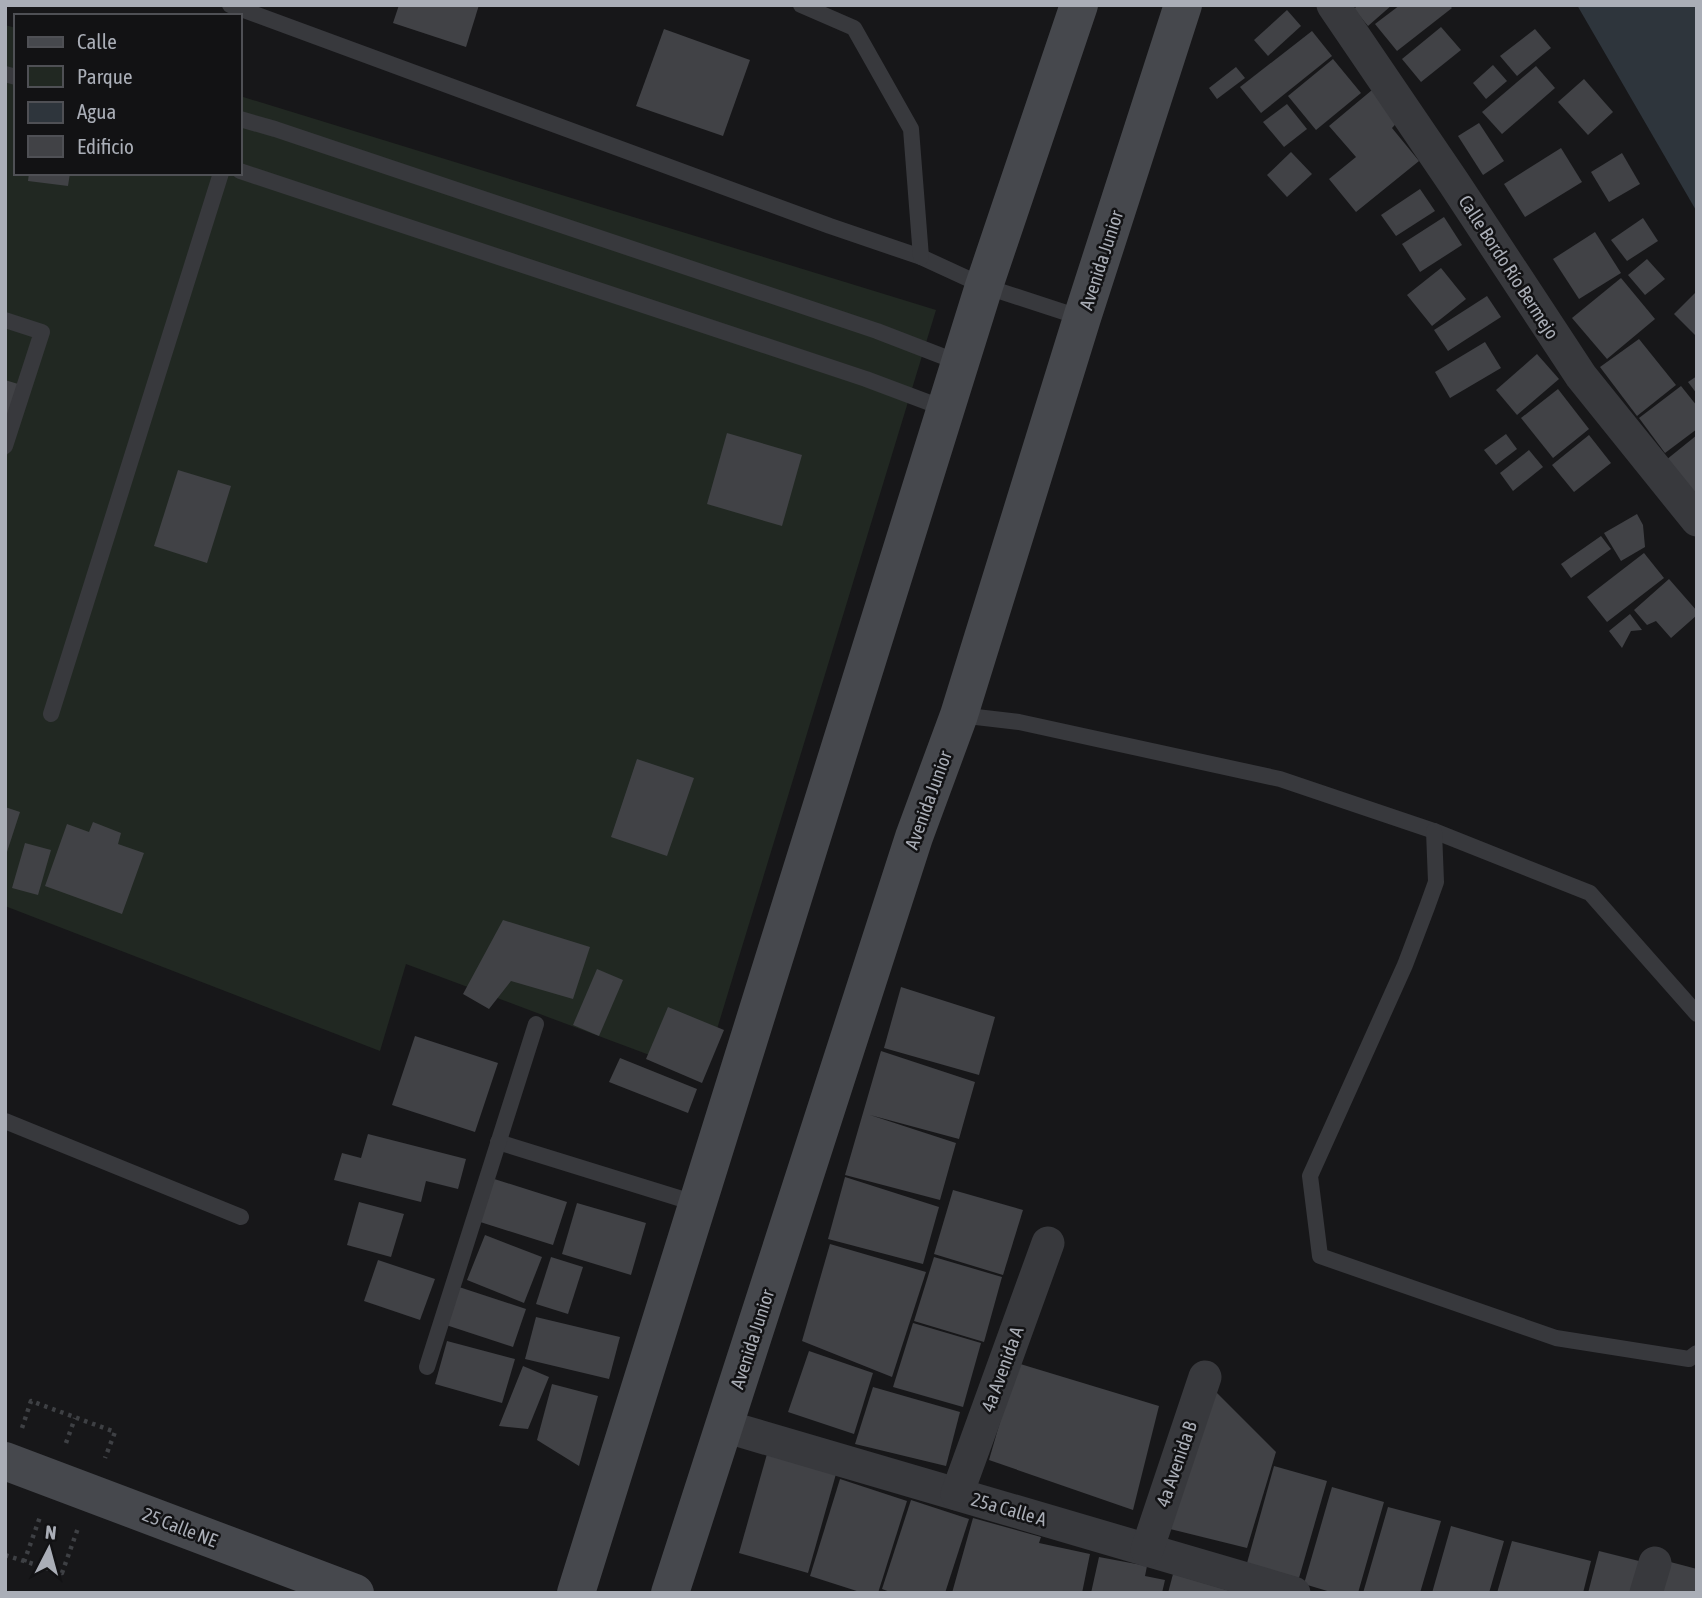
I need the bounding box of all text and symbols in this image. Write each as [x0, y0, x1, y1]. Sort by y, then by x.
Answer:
legend [14, 14, 242, 175]
text: Calle [77, 29, 117, 53]
text: Parque [77, 64, 132, 88]
text: Agua [77, 99, 116, 123]
text: Edificio [77, 134, 134, 158]
street label: Calle Bordo Río Bermejo [1454, 191, 1564, 343]
street label: Avenida Junior [1075, 207, 1127, 312]
street label: Avenida Junior [900, 747, 956, 852]
street label: Avenida Junior [726, 1286, 778, 1391]
street label: 4a Avenida A [976, 1323, 1028, 1415]
street label: 4a Avenida B [1151, 1418, 1201, 1510]
street label: 25a Calle A [969, 1488, 1050, 1530]
street label: 25 Calle NE [140, 1503, 220, 1551]
north arrow [14, 1514, 84, 1584]
text: N [44, 1521, 58, 1544]

